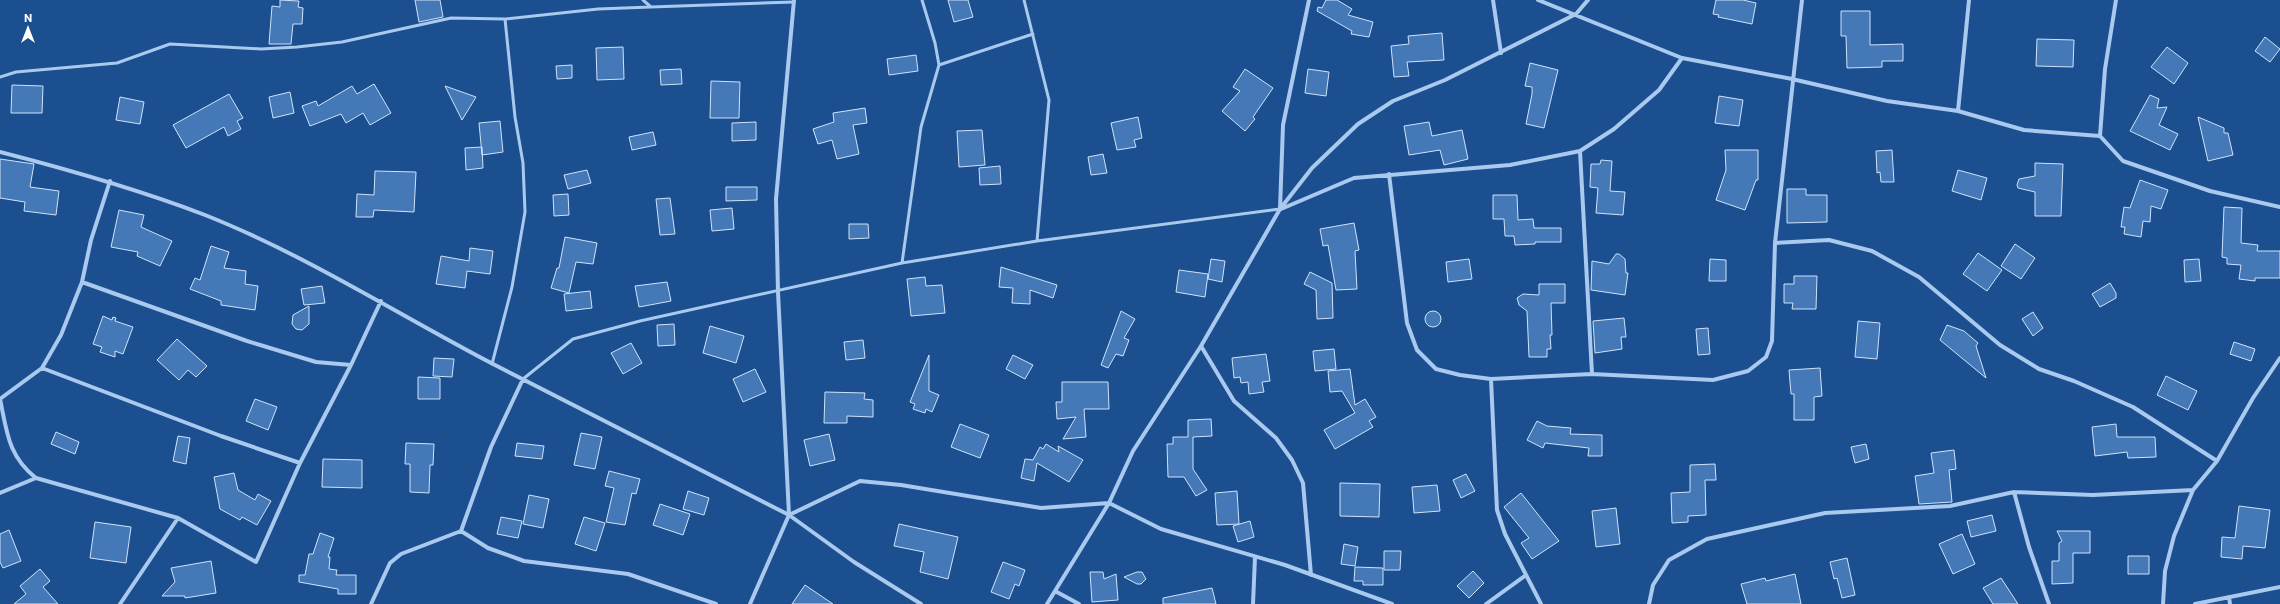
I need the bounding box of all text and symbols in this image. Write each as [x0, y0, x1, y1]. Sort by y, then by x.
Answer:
north arrow [8, 8, 48, 48]
text: N [24, 11, 32, 24]

